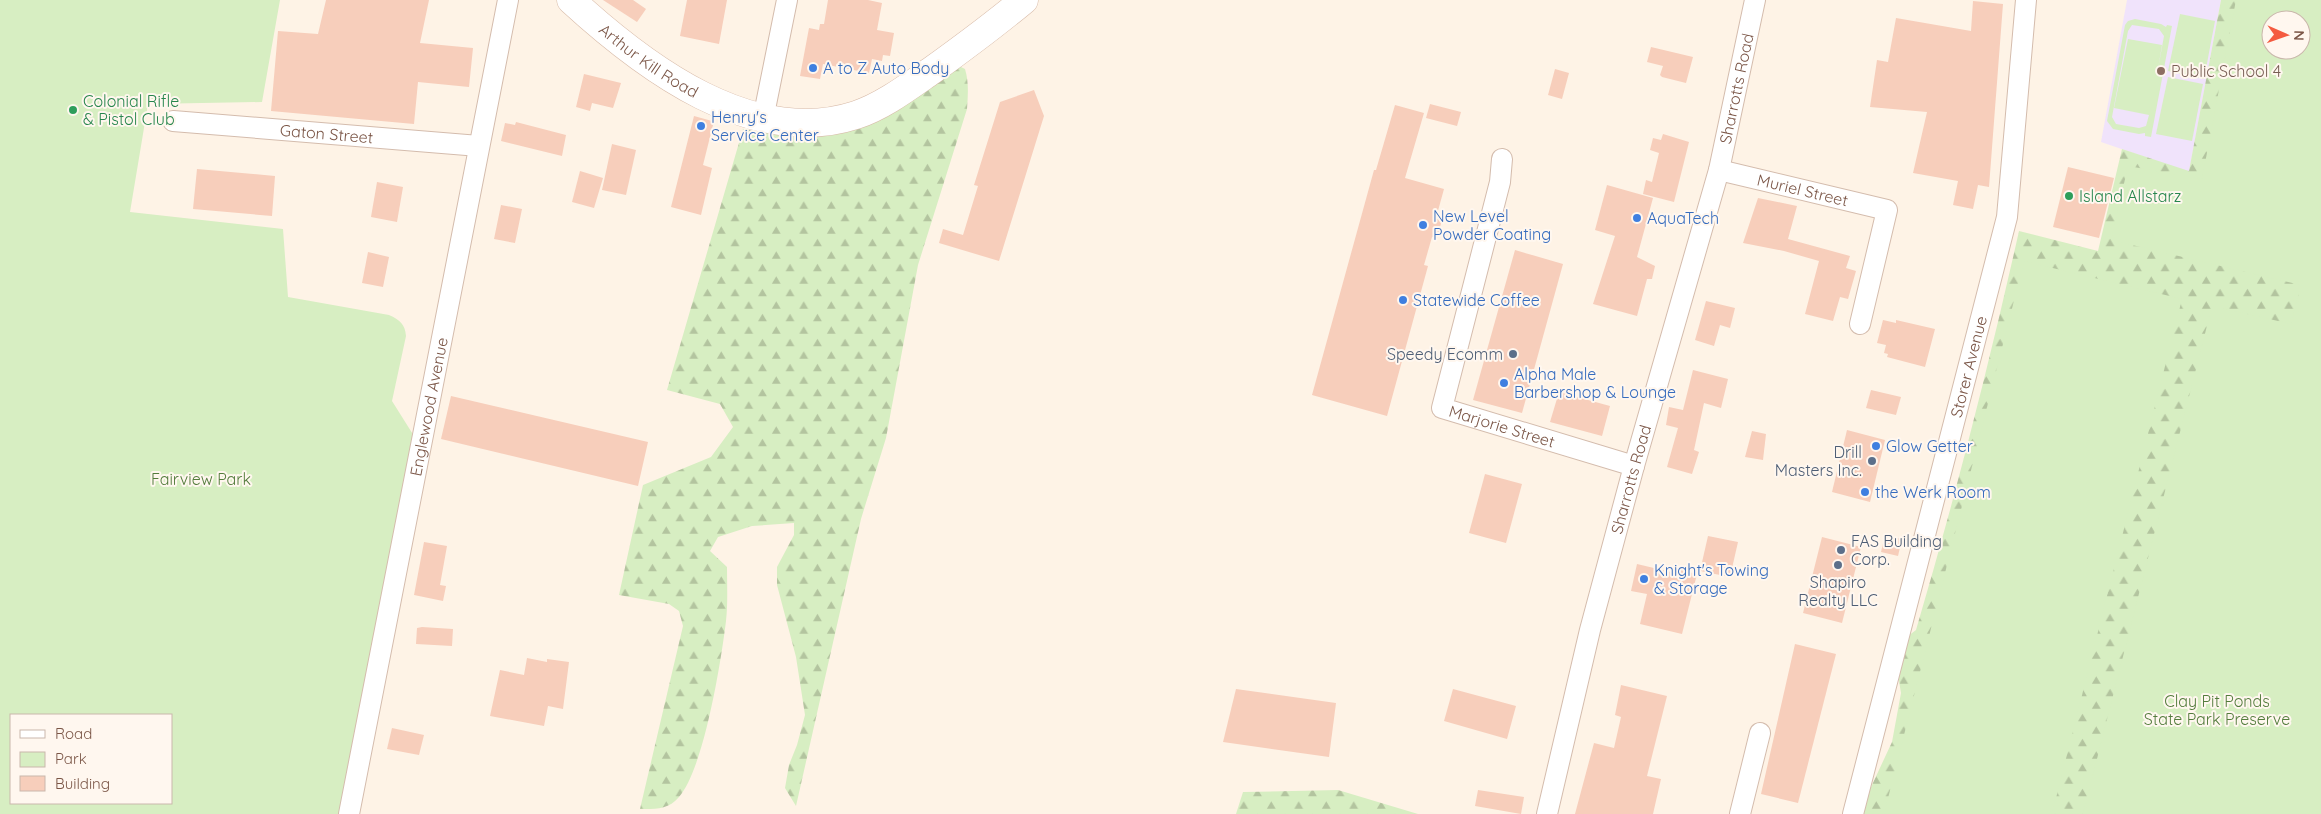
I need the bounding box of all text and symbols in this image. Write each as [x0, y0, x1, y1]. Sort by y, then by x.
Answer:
north arrow [2261, 10, 2311, 60]
street label: Arthur Kill Road [595, 19, 702, 102]
text: N [2290, 30, 2308, 41]
street label: Sharrotts Road [1715, 32, 1758, 146]
place label: A to Z Auto Body [823, 58, 949, 78]
place label: Public School 4 [2171, 61, 2281, 81]
marker: A to Z Auto Body [807, 62, 819, 74]
marker: Public School 4 [2155, 65, 2167, 77]
place label: Colonial Rifle & Pistol Club [83, 91, 179, 129]
marker: Colonial Rifle & Pistol Club [67, 104, 79, 116]
place label: Henry's Service Center [711, 107, 819, 145]
street label: Gaton Street [279, 120, 374, 147]
marker: Henry's Service Center [695, 120, 707, 132]
street label: Muriel Street [1755, 169, 1850, 210]
place label: Island Allstarz [2079, 186, 2181, 206]
marker: Island Allstarz [2063, 190, 2075, 202]
place label: New Level Powder Coating [1433, 206, 1551, 244]
place label: AquaTech [1647, 208, 1719, 228]
marker: AquaTech [1631, 212, 1643, 224]
marker: New Level Powder Coating [1417, 219, 1429, 231]
place label: Statewide Coffee [1413, 290, 1540, 310]
marker: Statewide Coffee [1397, 294, 1409, 306]
street label: Storer Avenue [1946, 314, 1991, 420]
street label: Englewood Avenue [405, 336, 452, 478]
place label: Speedy Ecomm [1387, 344, 1503, 364]
marker: Speedy Ecomm [1507, 348, 1519, 360]
place label: Alpha Male Barbershop & Lounge [1514, 364, 1676, 402]
marker: Alpha Male Barbershop & Lounge [1498, 377, 1510, 389]
street label: Marjorie Street [1446, 401, 1557, 452]
street label: Sharrotts Road [1606, 423, 1655, 536]
place label: Glow Getter [1886, 436, 1973, 456]
marker: Glow Getter [1870, 440, 1882, 452]
place label: Drill Masters Inc. [1775, 442, 1862, 480]
marker: Drill Masters Inc. [1866, 455, 1878, 467]
park label: Fairview Park [151, 469, 251, 489]
place label: the Werk Room [1875, 482, 1991, 502]
marker: the Werk Room [1859, 486, 1871, 498]
place label: FAS Building Corp. [1851, 531, 1942, 569]
marker: FAS Building Corp. [1835, 544, 1847, 556]
marker: Shapiro Realty LLC [1832, 559, 1844, 571]
place label: Knight's Towing & Storage [1654, 560, 1769, 598]
place label: Shapiro Realty LLC [1798, 572, 1878, 610]
marker: Knight's Towing & Storage [1638, 573, 1650, 585]
park label: Clay Pit Ponds State Park Preserve [2144, 691, 2290, 729]
legend [10, 714, 172, 804]
text: Road [55, 724, 92, 743]
text: Park [55, 749, 87, 768]
text: Building [55, 774, 110, 793]

